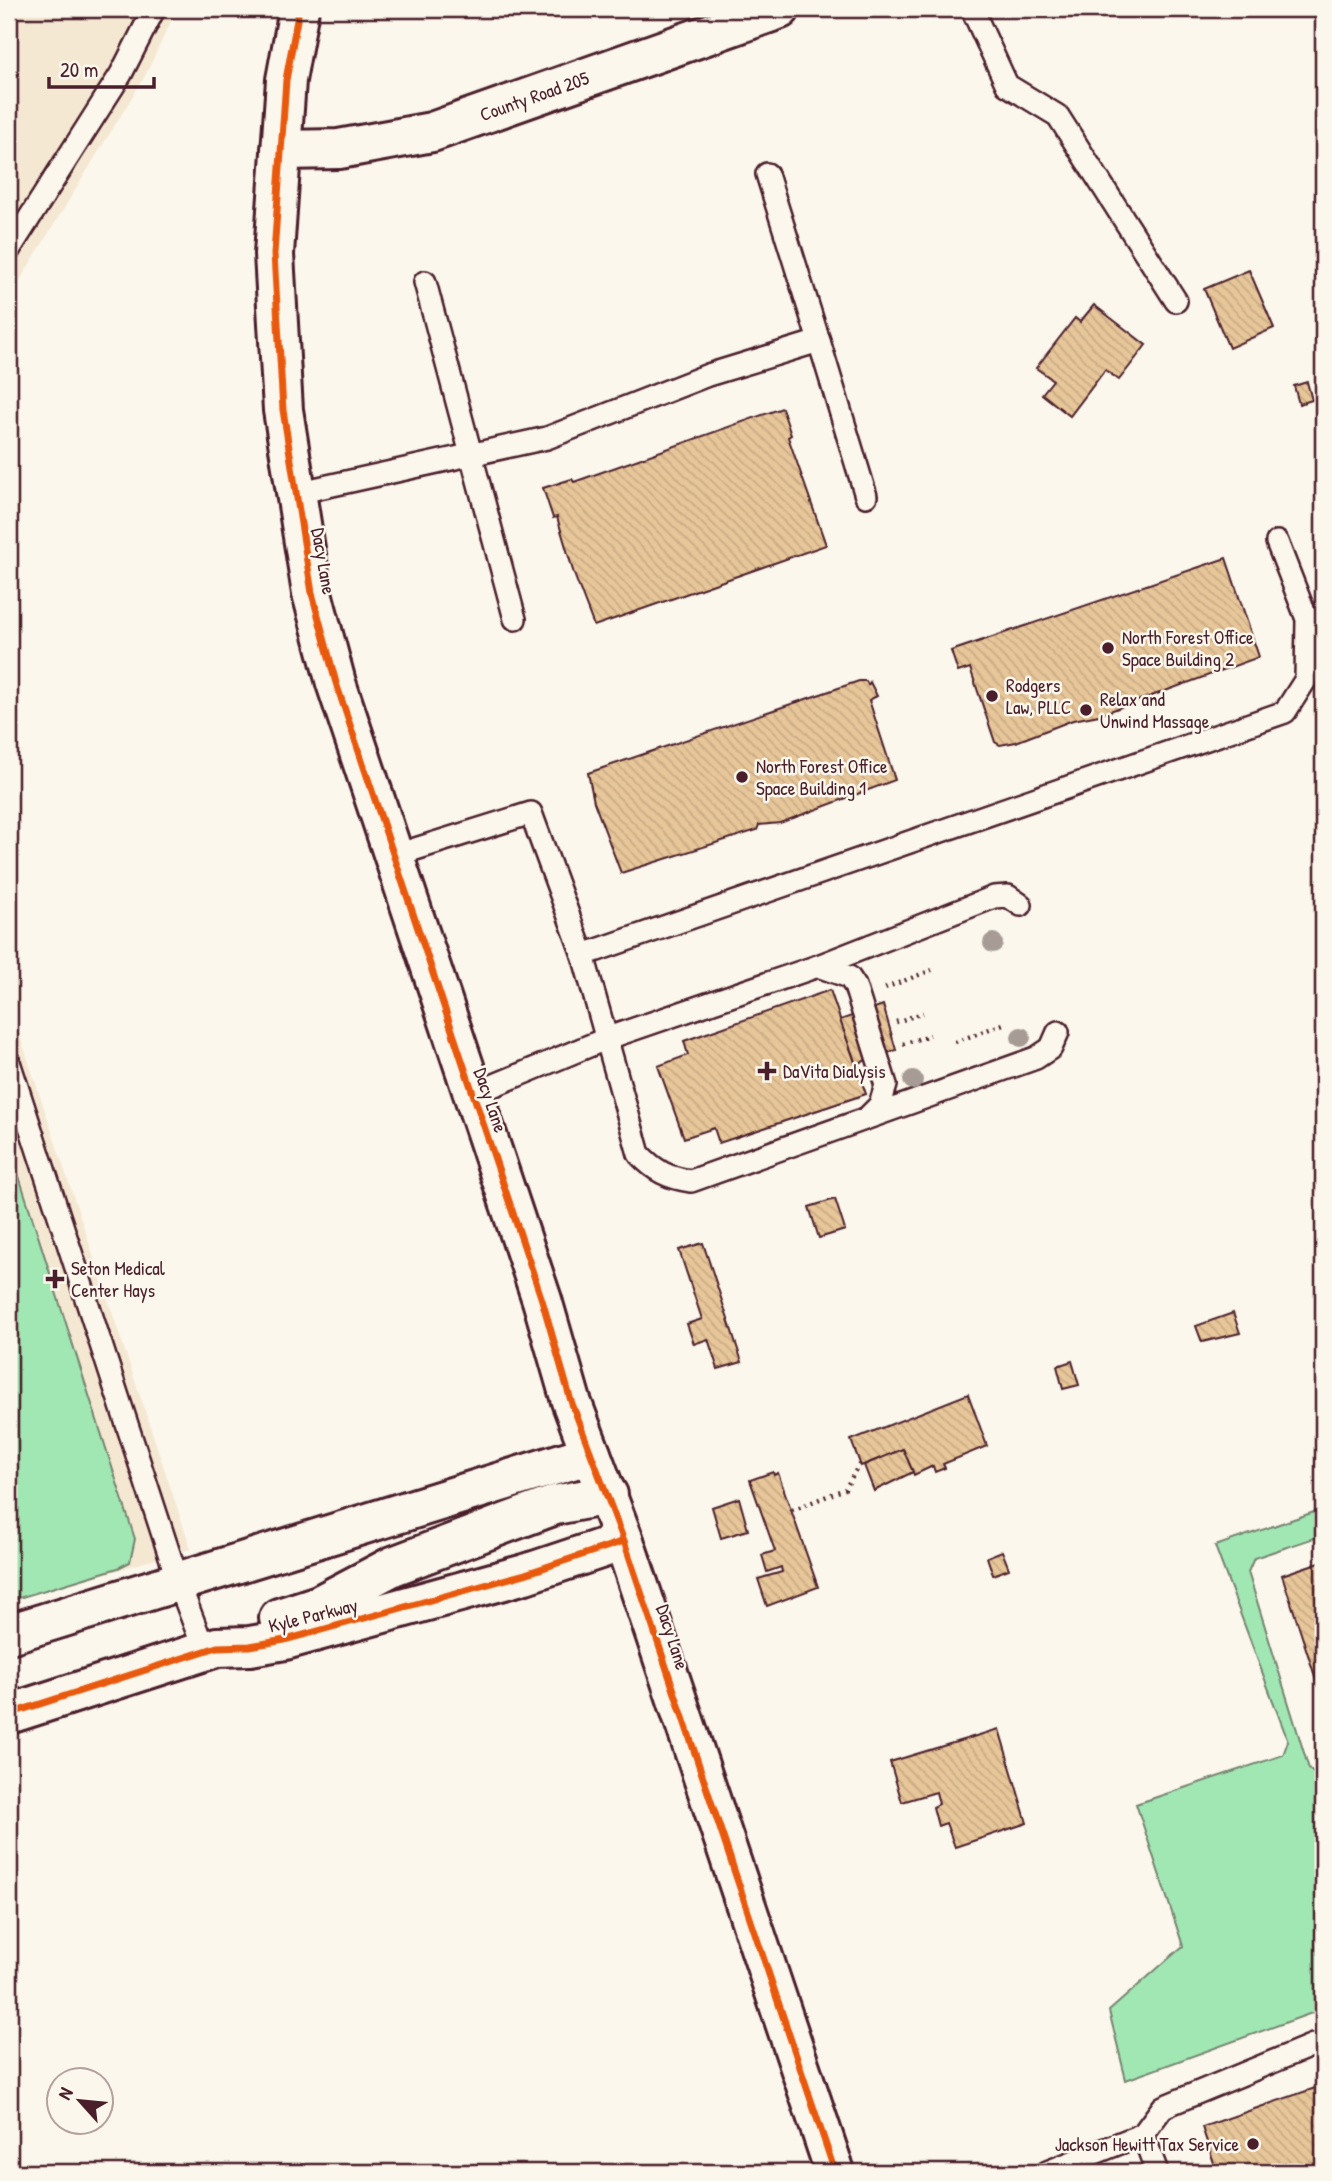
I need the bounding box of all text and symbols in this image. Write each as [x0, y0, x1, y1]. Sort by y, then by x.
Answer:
scale bar [49, 46, 154, 90]
text: 20 m [60, 55, 98, 84]
street label: County Road 205 [476, 65, 592, 127]
street label: Dacy Lane [305, 526, 343, 597]
place label: North Forest Office Space Building 2 [1122, 624, 1254, 672]
marker: North Forest Office Space Building 2 [1100, 640, 1116, 656]
place label: Rodgers Law, PLLC [1006, 672, 1071, 720]
place label: Relax and Unwind Massage [1100, 686, 1210, 734]
marker: Rodgers Law, PLLC [984, 688, 1000, 704]
marker: Relax and Unwind Massage [1078, 702, 1094, 718]
place label: North Forest Office Space Building 1 [756, 753, 888, 801]
marker: North Forest Office Space Building 1 [734, 769, 750, 785]
place label: DaVita Dialysis [783, 1058, 885, 1084]
marker: DaVita Dialysis [757, 1061, 777, 1081]
street label: Dacy Lane [468, 1064, 514, 1136]
place label: Seton Medical Center Hays [71, 1255, 166, 1303]
marker: Seton Medical Center Hays [45, 1269, 65, 1289]
street label: Kyle Parkway [266, 1591, 360, 1639]
street label: Dacy Lane [650, 1601, 696, 1673]
north arrow [46, 2066, 116, 2136]
text: N [51, 2083, 79, 2104]
place label: Jackson Hewitt Tax Service [1055, 2131, 1239, 2157]
marker: Jackson Hewitt Tax Service [1245, 2136, 1261, 2152]

